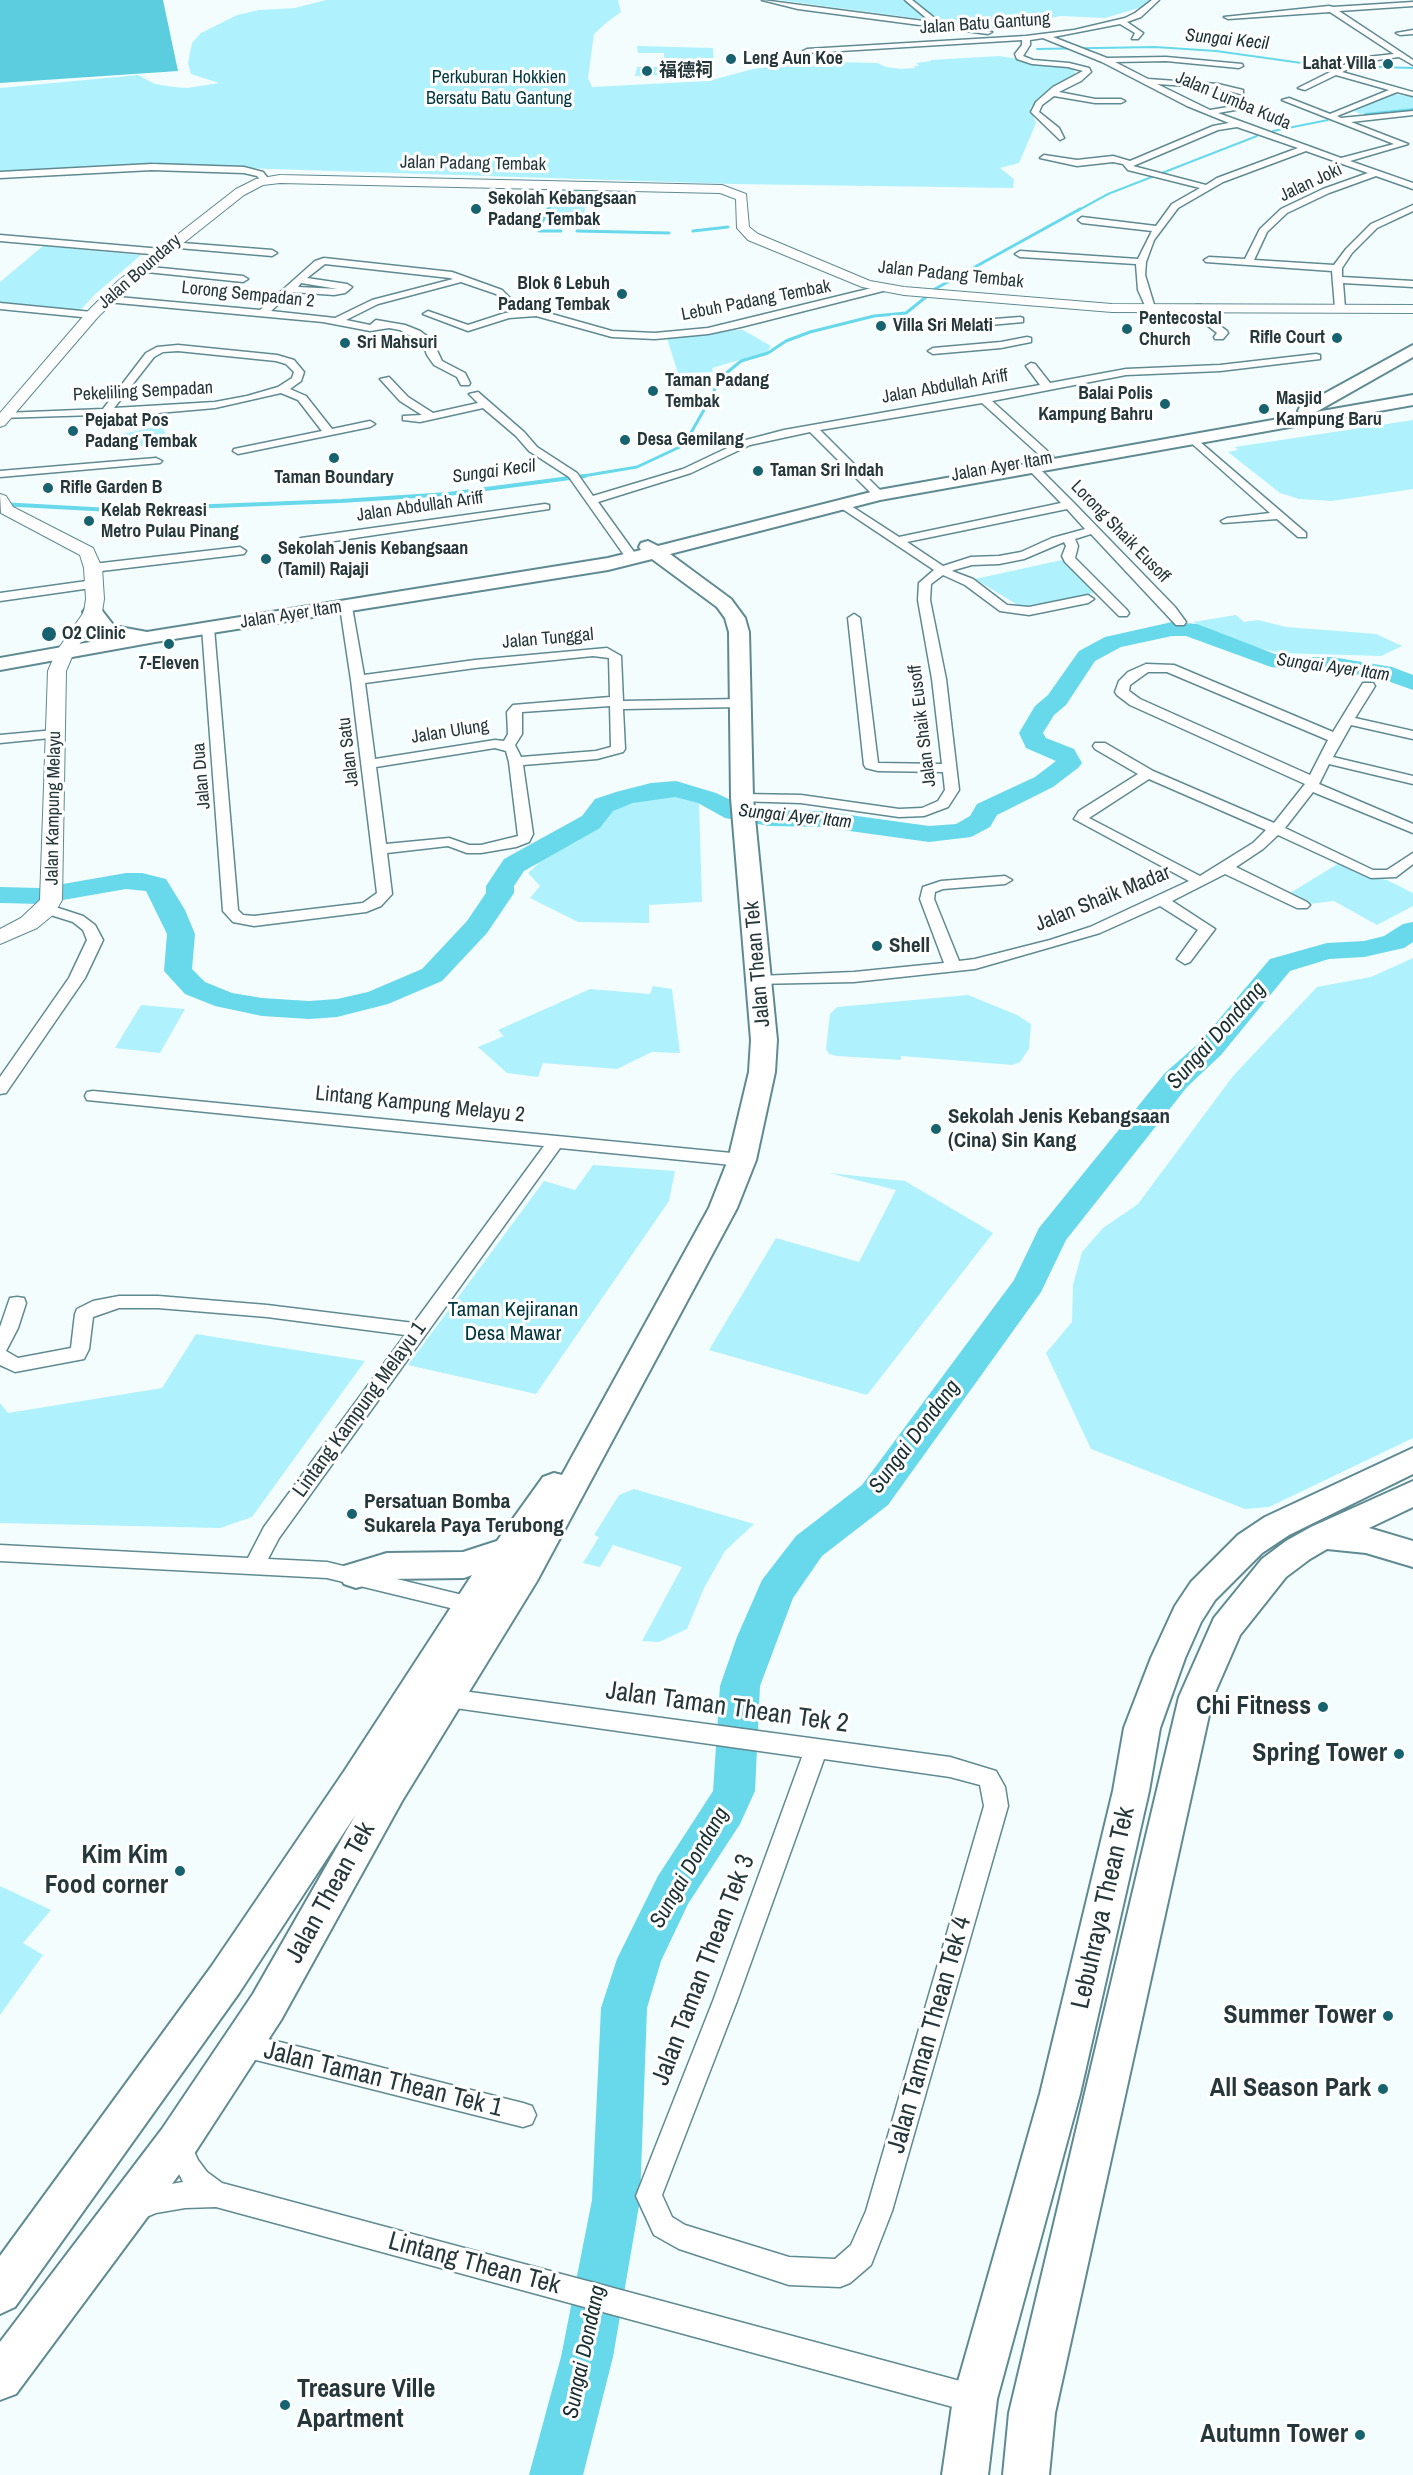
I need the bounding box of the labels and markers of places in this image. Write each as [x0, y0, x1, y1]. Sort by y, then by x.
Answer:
place label: Leng Aun Koe [743, 48, 843, 70]
marker: Leng Aun Koe [724, 52, 738, 66]
place label: Lahat Villa [1302, 53, 1376, 75]
marker: Lahat Villa [1381, 57, 1395, 71]
place label: 福德祠 [659, 60, 713, 82]
marker: 福德祠 [640, 64, 654, 78]
place label: Sekolah Kebangsaan Padang Tembak [488, 188, 636, 230]
marker: Sekolah Kebangsaan Padang Tembak [469, 202, 483, 216]
place label: Blok 6 Lebuh Padang Tembak [498, 273, 610, 316]
marker: Blok 6 Lebuh Padang Tembak [615, 287, 629, 301]
place label: Pentecostal Church [1139, 308, 1222, 350]
place label: Villa Sri Melati [893, 315, 993, 337]
marker: Villa Sri Melati [874, 319, 888, 333]
marker: Pentecostal Church [1120, 322, 1134, 336]
place label: Rifle Court [1250, 327, 1325, 349]
marker: Rifle Court [1330, 331, 1344, 345]
place label: Sri Mahsuri [357, 332, 437, 354]
marker: Sri Mahsuri [338, 336, 352, 350]
place label: Taman Padang Tembak [665, 370, 769, 412]
place label: Balai Polis Kampung Bahru [1038, 383, 1153, 426]
marker: Taman Padang Tembak [646, 384, 660, 398]
place label: Masjid Kampung Baru [1276, 388, 1382, 430]
marker: Balai Polis Kampung Bahru [1158, 397, 1172, 411]
marker: Masjid Kampung Baru [1257, 402, 1271, 416]
place label: Pejabat Pos Padang Tembak [85, 410, 197, 452]
marker: Pejabat Pos Padang Tembak [66, 424, 80, 438]
place label: Desa Gemilang [637, 429, 744, 451]
marker: Desa Gemilang [618, 433, 632, 447]
marker: Taman Boundary [327, 451, 341, 465]
place label: Taman Sri Indah [770, 460, 884, 482]
marker: Taman Sri Indah [751, 464, 765, 478]
place label: Taman Boundary [274, 467, 394, 489]
place label: Rifle Garden B [60, 477, 163, 499]
marker: Rifle Garden B [41, 481, 55, 495]
place label: Kelab Rekreasi Metro Pulau Pinang [101, 500, 239, 542]
marker: Kelab Rekreasi Metro Pulau Pinang [82, 514, 96, 528]
place label: Sekolah Jenis Kebangsaan (Tamil) Rajaji [278, 538, 468, 580]
marker: Sekolah Jenis Kebangsaan (Tamil) Rajaji [259, 552, 273, 566]
place label: O2 Clinic [62, 623, 126, 645]
marker: O2 Clinic [40, 625, 58, 643]
marker: 7-Eleven [162, 637, 176, 651]
place label: 7-Eleven [139, 653, 199, 675]
place label: Shell [889, 933, 930, 959]
marker: Shell [870, 939, 884, 953]
place label: Sekolah Jenis Kebangsaan (Cina) Sin Kang [948, 1104, 1170, 1154]
marker: Sekolah Jenis Kebangsaan (Cina) Sin Kang [929, 1122, 943, 1136]
place label: Persatuan Bomba Sukarela Paya Terubong [364, 1489, 564, 1539]
marker: Persatuan Bomba Sukarela Paya Terubong [345, 1507, 359, 1521]
place label: Chi Fitness [1196, 1691, 1311, 1723]
marker: Chi Fitness [1316, 1700, 1330, 1714]
place label: Spring Tower [1252, 1738, 1387, 1770]
marker: Spring Tower [1392, 1747, 1406, 1761]
place label: Kim Kim Food corner [45, 1840, 168, 1901]
marker: Kim Kim Food corner [173, 1864, 187, 1878]
place label: Summer Tower [1224, 2000, 1376, 2032]
marker: Summer Tower [1381, 2009, 1395, 2023]
place label: All Season Park [1210, 2073, 1371, 2105]
marker: All Season Park [1376, 2082, 1390, 2096]
place label: Treasure Ville Apartment [297, 2374, 435, 2436]
marker: Treasure Ville Apartment [278, 2398, 292, 2412]
place label: Autumn Tower [1200, 2419, 1348, 2451]
marker: Autumn Tower [1353, 2428, 1367, 2442]

